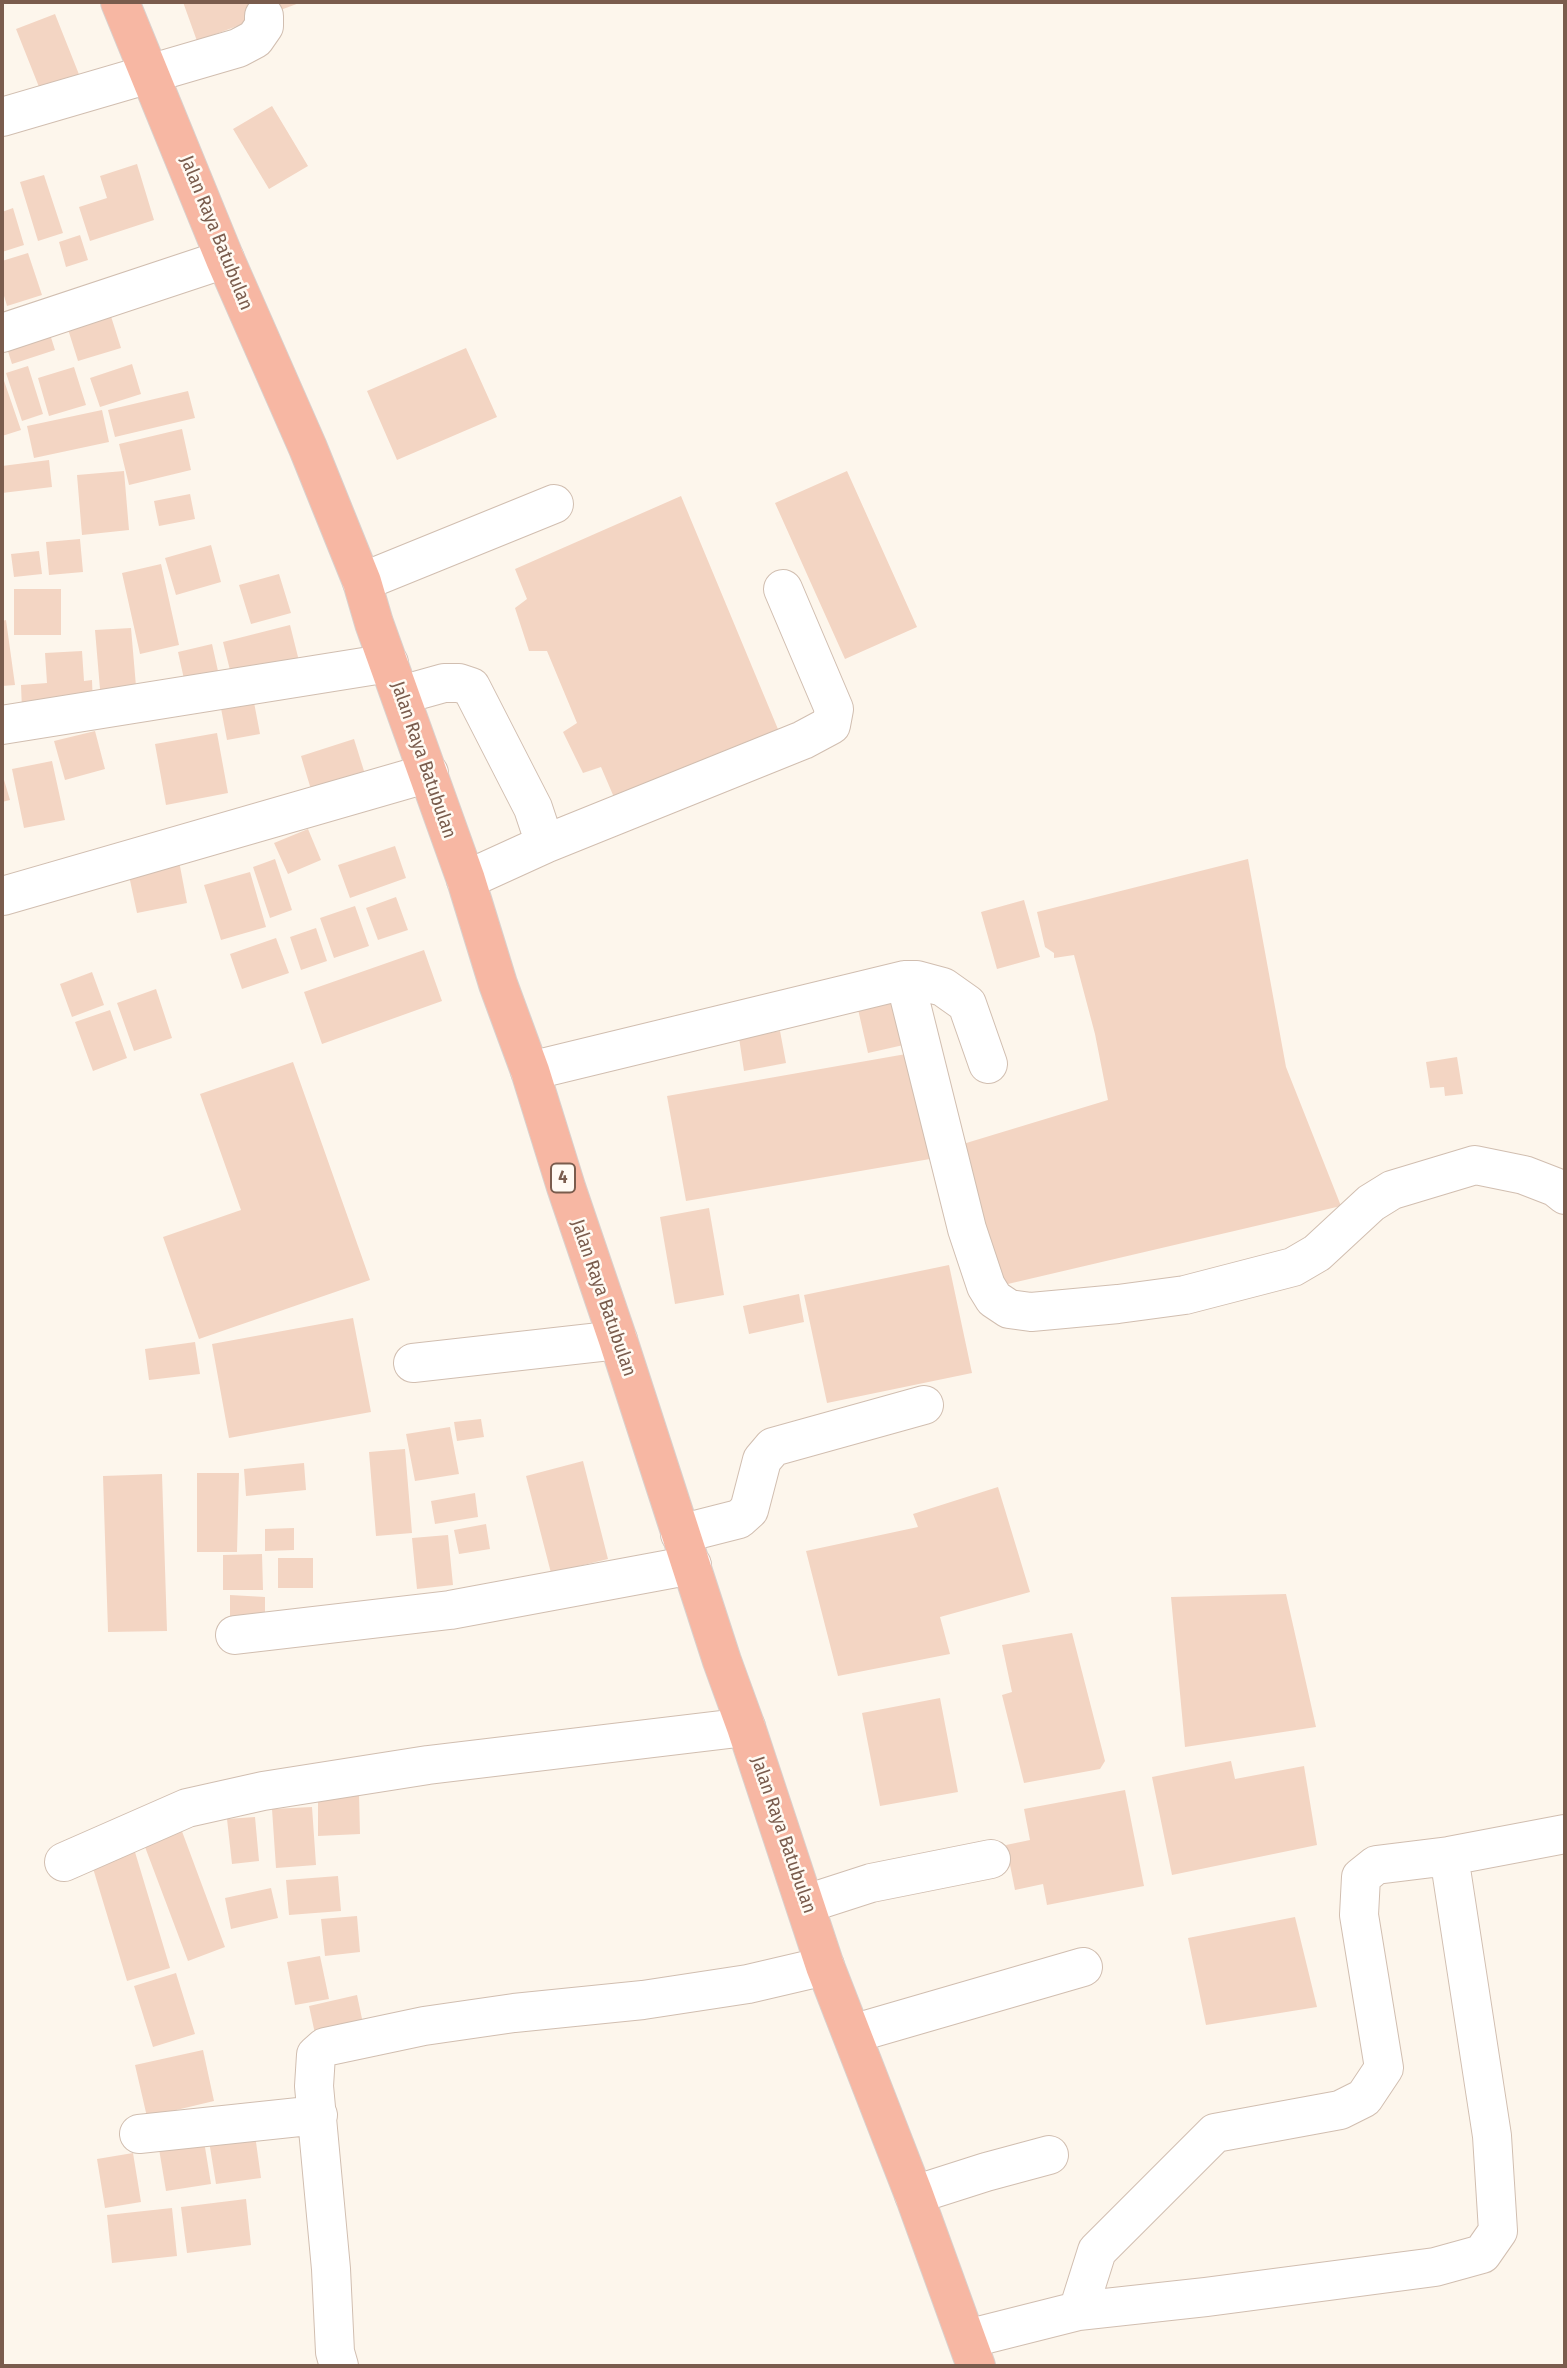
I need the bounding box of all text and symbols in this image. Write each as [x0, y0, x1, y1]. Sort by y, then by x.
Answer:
street label: Jalan Raya Batubulan [175, 153, 257, 313]
street label: Jalan Raya Batubulan [385, 679, 461, 841]
road number: 4 [551, 1163, 575, 1192]
street label: Jalan Raya Batubulan [565, 1217, 641, 1379]
street label: Jalan Raya Batubulan [745, 1754, 821, 1916]

